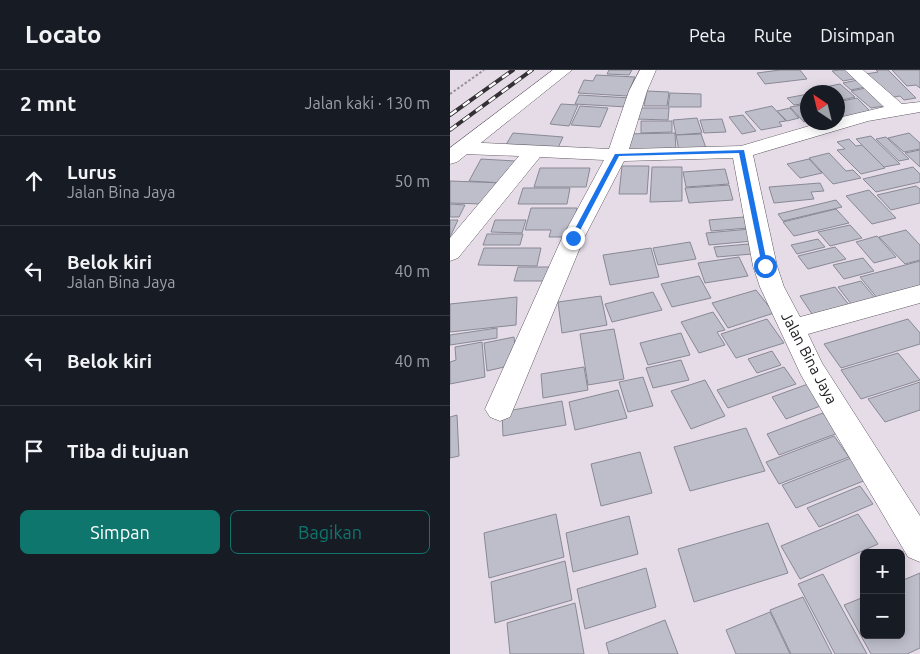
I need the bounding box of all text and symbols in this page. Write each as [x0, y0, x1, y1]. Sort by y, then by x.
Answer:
text: Locato [25, 21, 101, 48]
text: Peta [689, 25, 726, 45]
text: Rute [754, 25, 792, 45]
text: Disimpan [820, 25, 895, 45]
north arrow [800, 85, 845, 130]
text: 2 mnt [20, 91, 76, 115]
text: Jalan kaki · 130 m [305, 94, 430, 112]
text: Lurus [67, 161, 116, 183]
icon: ahead [20, 167, 48, 195]
text: 50 m [394, 172, 430, 190]
text: Jalan Bina Jaya [67, 183, 175, 201]
route end [562, 227, 585, 250]
text: Belok kiri [67, 251, 152, 273]
route start [754, 255, 777, 278]
icon: left [20, 257, 48, 285]
text: 40 m [394, 262, 430, 280]
text: Jalan Bina Jaya [67, 273, 175, 291]
street label: Jalan Bina Jaya [778, 309, 841, 407]
icon: left [20, 347, 48, 375]
text: Belok kiri [67, 350, 152, 372]
text: 40 m [394, 352, 430, 370]
icon: arrive [20, 437, 48, 465]
text: Tiba di tujuan [67, 440, 189, 462]
button: Simpan [20, 510, 220, 554]
button: Bagikan [230, 510, 430, 554]
map controls [860, 549, 905, 639]
button: + [860, 549, 905, 594]
button: − [860, 594, 905, 639]

